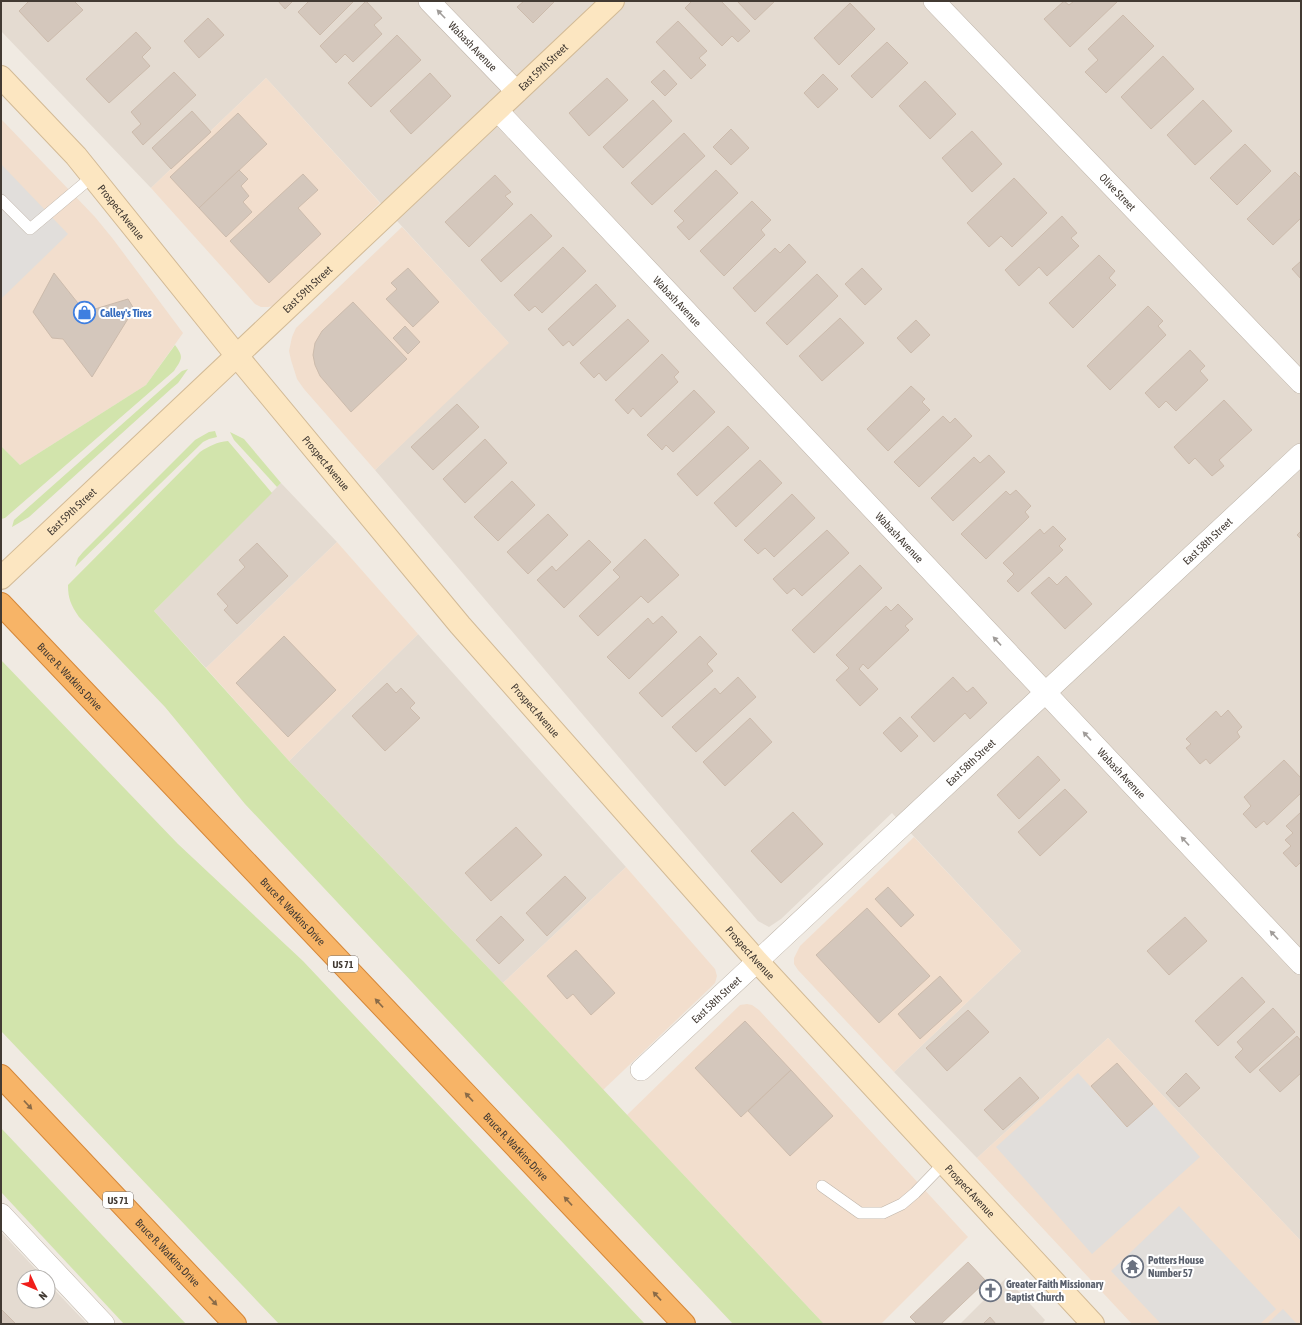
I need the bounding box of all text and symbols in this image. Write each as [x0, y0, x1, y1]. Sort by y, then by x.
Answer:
one-way arrow [436, 9, 446, 19]
street label: Wabash Avenue [446, 19, 499, 74]
street label: East 59th Street [516, 41, 570, 93]
street label: Olive Street [1097, 171, 1138, 213]
street label: Prospect Avenue [95, 182, 147, 242]
street label: East 59th Street [280, 263, 334, 315]
street label: Wabash Avenue [651, 274, 704, 329]
shop icon: Calley's Tires [71, 300, 97, 326]
place label: Calley's Tires [100, 307, 152, 319]
street label: Prospect Avenue [300, 434, 352, 493]
street label: East 59th Street [45, 486, 99, 537]
street label: Wabash Avenue [873, 510, 926, 565]
street label: East 58th Street [1180, 515, 1235, 567]
one-way arrow [993, 636, 1002, 646]
street label: Bruce R. Watkins Drive [35, 640, 105, 713]
street label: Prospect Avenue [509, 681, 562, 739]
one-way arrow [1082, 730, 1091, 741]
street label: East 58th Street [944, 736, 998, 788]
street label: Wabash Avenue [1095, 746, 1148, 801]
one-way arrow [1181, 836, 1190, 845]
street label: Bruce R. Watkins Drive [258, 875, 328, 948]
street label: Prospect Avenue [723, 924, 777, 982]
one-way arrow [1269, 930, 1279, 940]
road number: US 71 [328, 956, 358, 972]
street label: East 58th Street [689, 974, 743, 1026]
one-way arrow [374, 998, 384, 1008]
one-way arrow [464, 1092, 474, 1102]
one-way arrow [23, 1100, 33, 1110]
street label: Bruce R. Watkins Drive [481, 1110, 551, 1183]
street label: Prospect Avenue [943, 1162, 997, 1220]
road number: US 71 [103, 1192, 133, 1208]
one-way arrow [563, 1196, 573, 1206]
street label: Bruce R. Watkins Drive [133, 1216, 203, 1289]
temple icon: Potters House Number 57 [1119, 1253, 1145, 1279]
place label: Potters House Number 57 [1148, 1254, 1204, 1279]
north arrow [16, 1269, 56, 1309]
church icon: Greater Faith Missionary Baptist Church [978, 1277, 1004, 1303]
place label: Greater Faith Missionary Baptist Church [1006, 1278, 1104, 1303]
text: N [37, 1289, 50, 1302]
one-way arrow [653, 1291, 662, 1301]
one-way arrow [208, 1296, 218, 1306]

